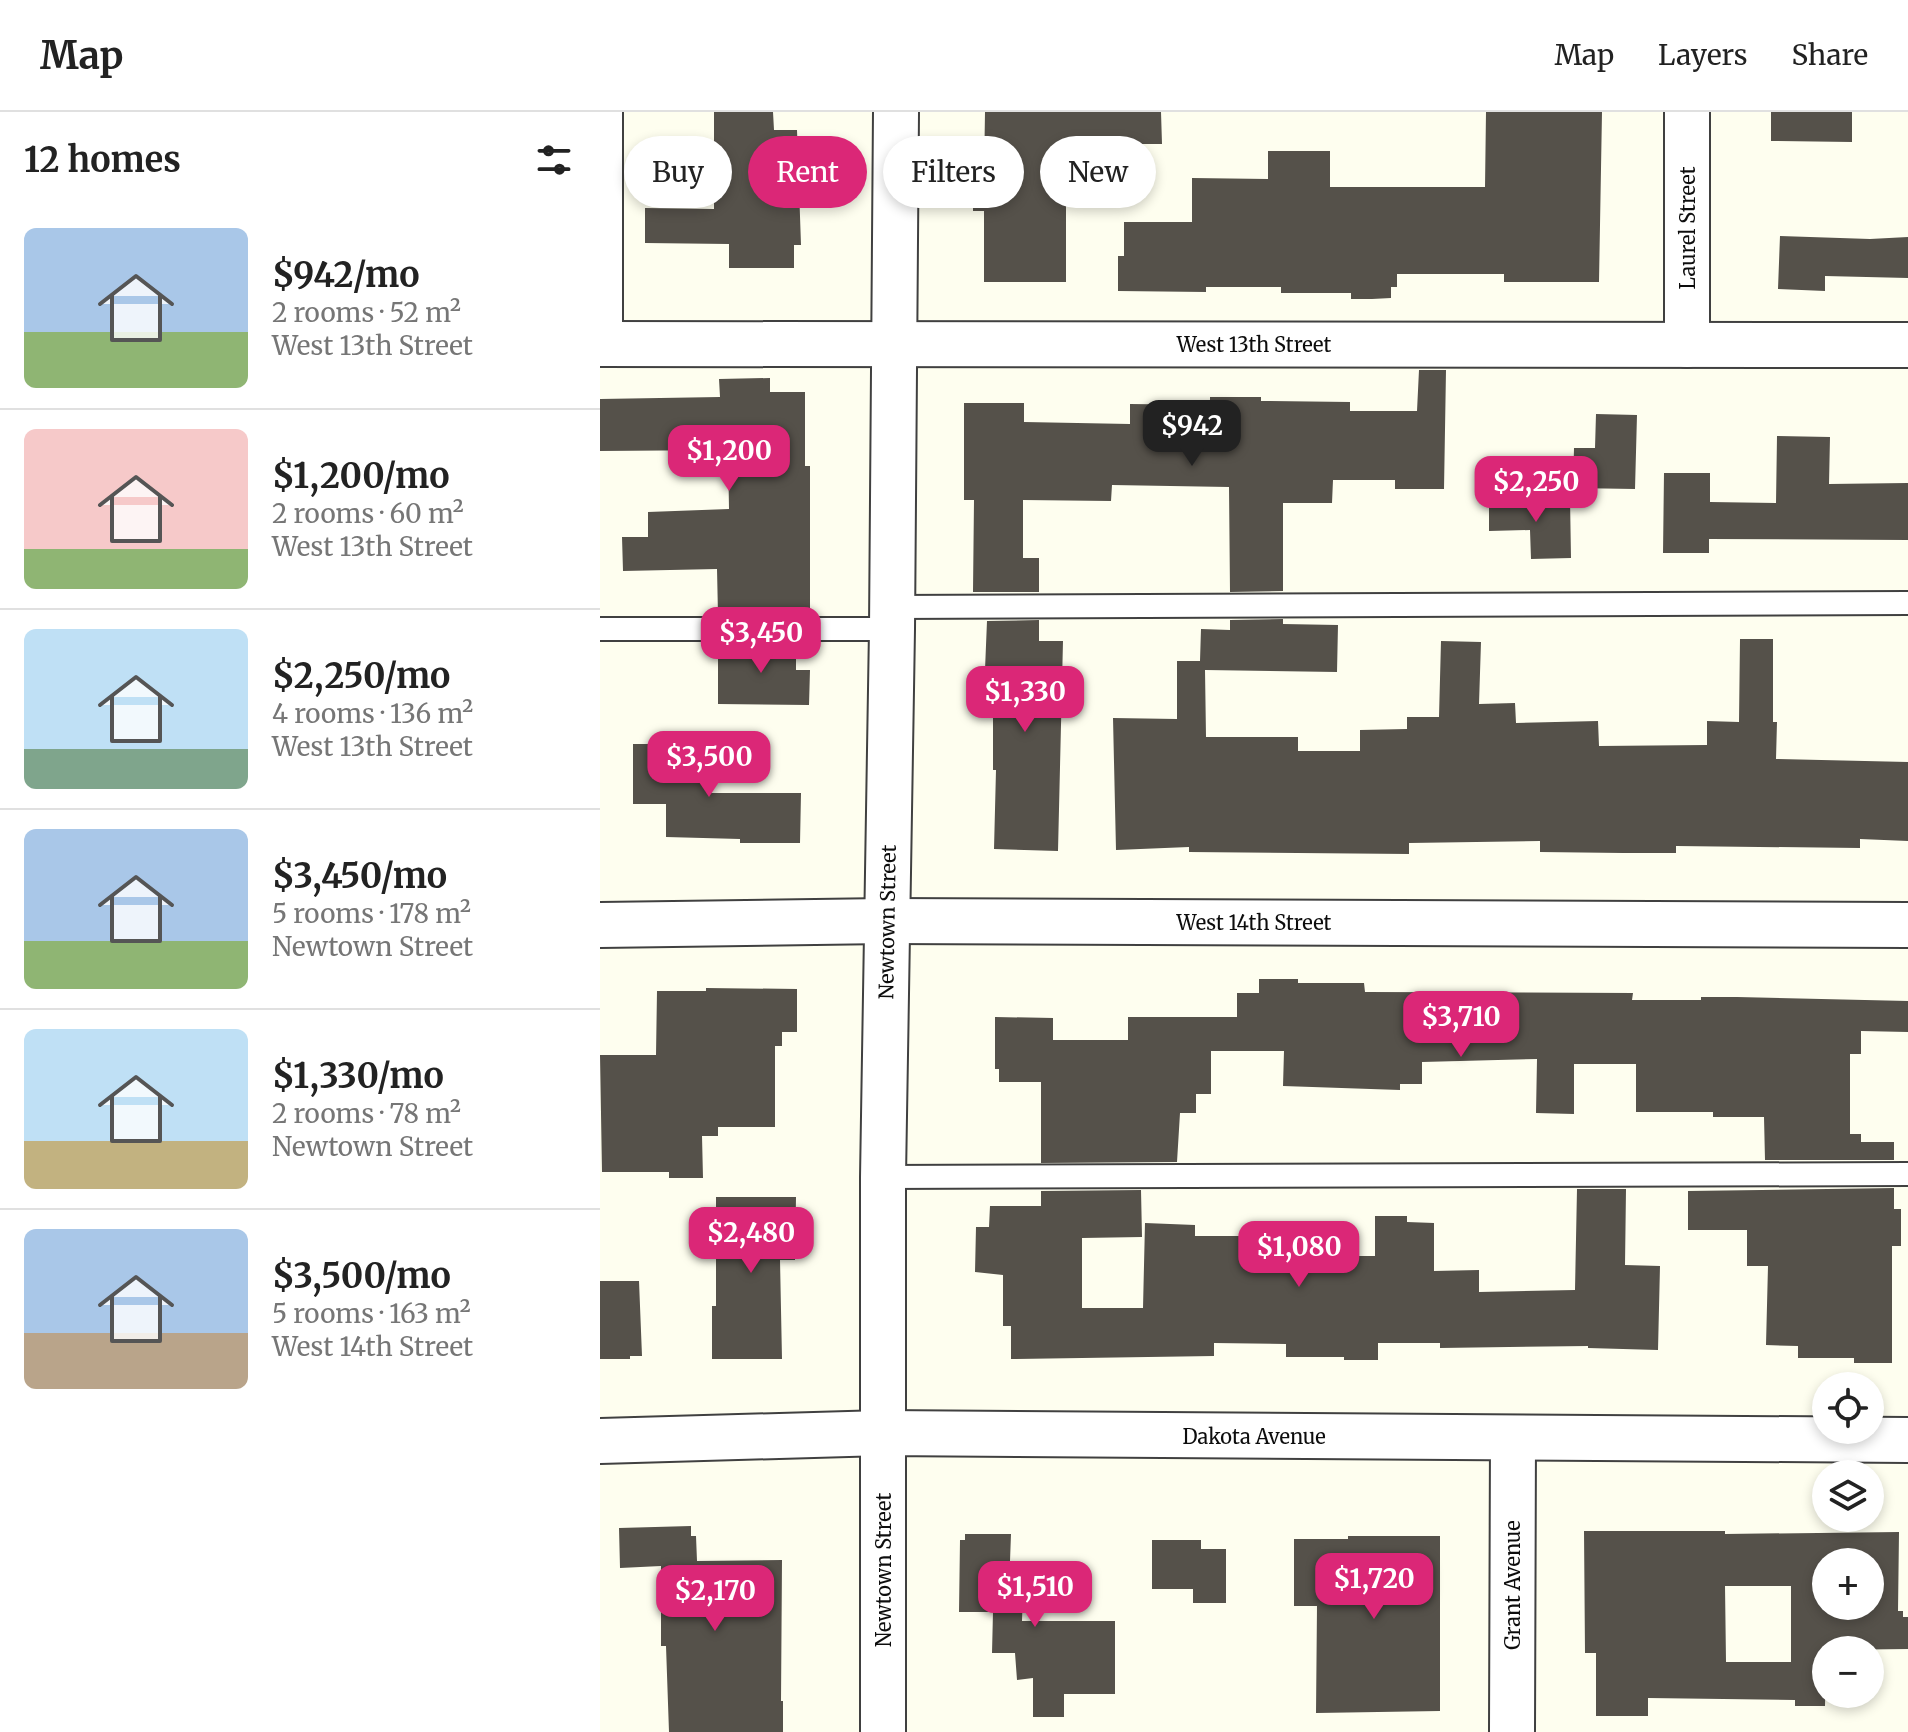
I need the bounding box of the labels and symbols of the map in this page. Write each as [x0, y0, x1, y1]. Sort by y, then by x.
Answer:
street label: Laurel Street [1675, 166, 1700, 289]
street label: West 13th Street [1176, 332, 1331, 357]
pin: $942 [1145, 400, 1239, 468]
pin: $1,200 [664, 425, 794, 493]
pin: $2,250 [1471, 456, 1601, 524]
pin: $3,450 [696, 607, 826, 675]
pin: $1,330 [960, 666, 1090, 734]
pin: $3,500 [644, 731, 774, 799]
street label: Newtown Street [873, 844, 901, 1000]
street label: West 14th Street [1176, 910, 1332, 935]
pin: $3,710 [1396, 991, 1526, 1059]
pin: $2,480 [686, 1207, 816, 1275]
pin: $1,080 [1234, 1221, 1364, 1289]
street label: Dakota Avenue [1182, 1424, 1326, 1449]
street label: Newtown Street [871, 1492, 896, 1647]
street label: Grant Avenue [1500, 1520, 1525, 1650]
pin: $1,720 [1309, 1553, 1439, 1621]
pin: $1,510 [970, 1561, 1100, 1629]
pin: $2,170 [650, 1565, 780, 1633]

